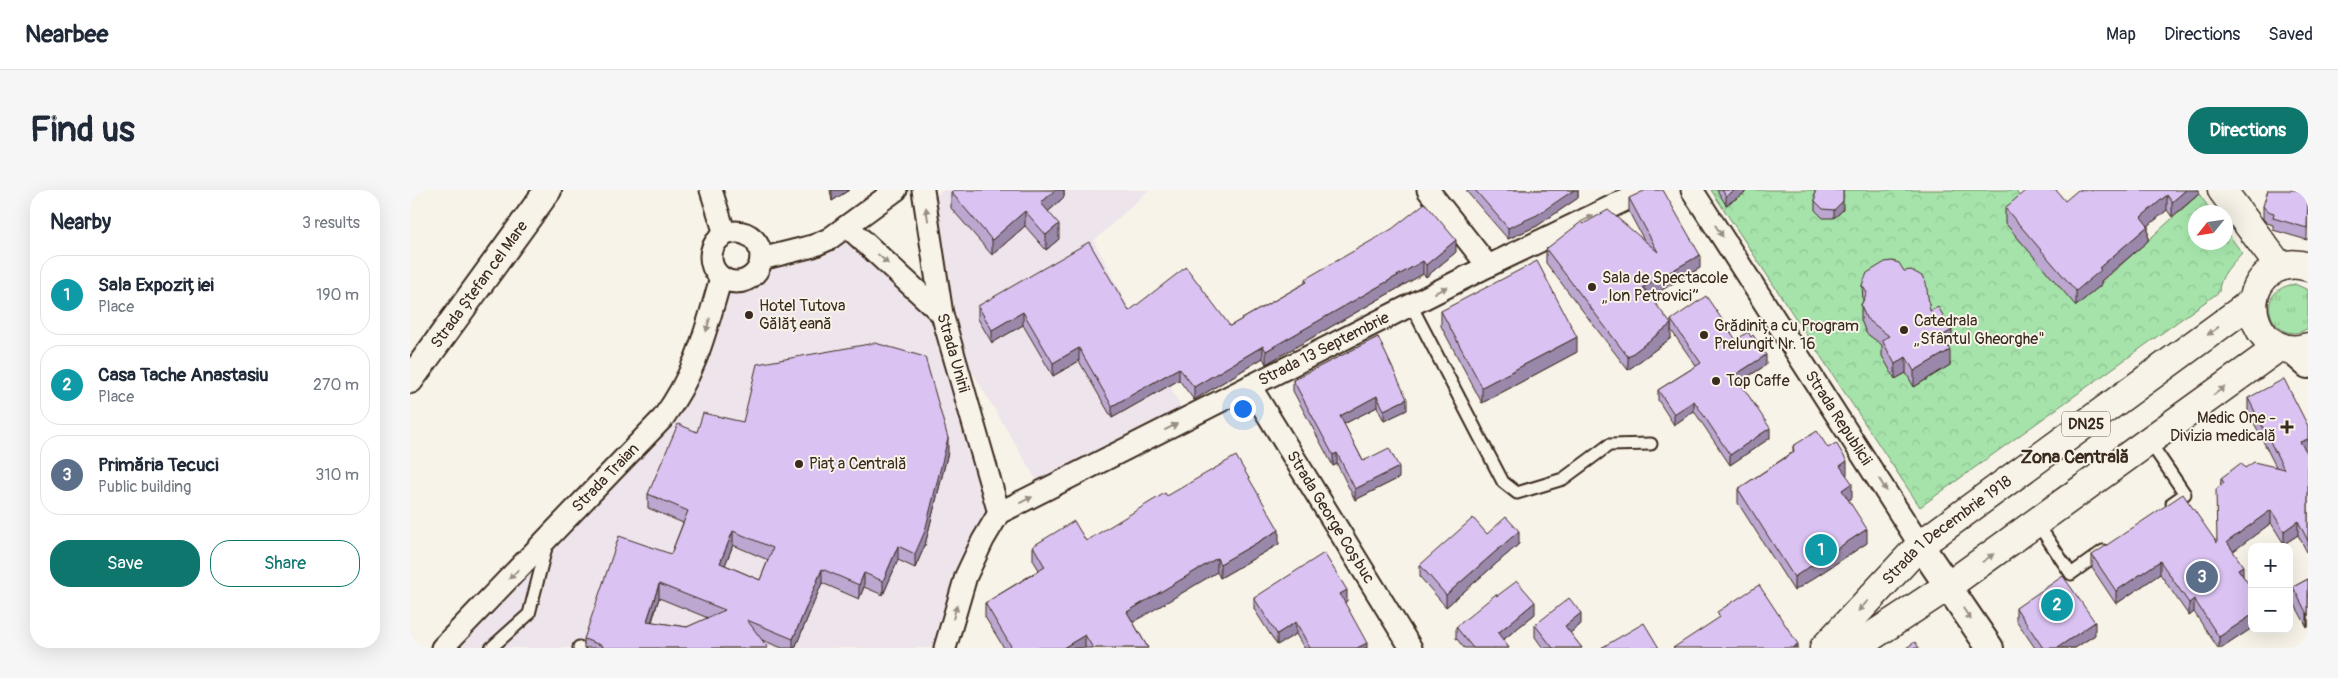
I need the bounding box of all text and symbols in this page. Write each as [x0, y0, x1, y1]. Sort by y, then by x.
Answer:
text: Nearbee [25, 20, 108, 49]
text: Map [2106, 23, 2136, 46]
text: Directions [2164, 23, 2240, 46]
text: Saved [2268, 23, 2313, 46]
button: Directions [2188, 107, 2308, 154]
text: Find us [30, 108, 135, 152]
north arrow [2188, 205, 2233, 250]
one-way arrow [922, 206, 930, 222]
text: Nearby [50, 209, 111, 236]
text: 3 results [302, 213, 360, 233]
one-way arrow [1580, 214, 1594, 222]
street label: Strada Ștefan cel Mare [426, 217, 532, 352]
one-way arrow [1714, 224, 1724, 238]
one-way arrow [877, 253, 889, 265]
place label: Sala de Spectacole „Ion Petrovici” [1602, 268, 1728, 306]
text: Sala Expoziției [98, 273, 214, 297]
marker: Sala de Spectacole „Ion Petrovici” [1586, 281, 1598, 293]
text: 1 [64, 285, 70, 305]
text: 190 m [316, 285, 359, 305]
one-way arrow [1434, 286, 1448, 294]
place label: Hotel Tutova Gălățeană [759, 296, 845, 334]
text: Place [98, 297, 134, 317]
street label: Strada 13 Septembrie [1255, 308, 1393, 390]
marker: Hotel Tutova Gălățeană [743, 309, 755, 321]
street label: Strada Unirii [932, 311, 974, 395]
place label: Catedrala „Sfântul Gheorghe" [1914, 311, 2045, 349]
place label: Grădinița cu Program Prelungit Nr. 16 [1714, 316, 1859, 354]
one-way arrow [703, 317, 711, 332]
marker: Catedrala „Sfântul Gheorghe" [1898, 324, 1910, 336]
one-way arrow [2206, 326, 2220, 336]
marker: Grădinița cu Program Prelungit Nr. 16 [1698, 329, 1710, 341]
text: Casa Tache Anastasiu [98, 363, 269, 387]
street label: Strada Republicii [1801, 367, 1876, 469]
place label: Top Caffe [1726, 371, 1790, 391]
text: 2 [63, 375, 71, 395]
text: 270 m [313, 375, 359, 395]
marker: Top Caffe [1710, 375, 1722, 387]
one-way arrow [2212, 385, 2225, 396]
text: Place [98, 387, 134, 407]
your location [1230, 396, 1256, 422]
place label: Medic One - Divizia medicală [2170, 408, 2276, 446]
road number: DN25 [2062, 412, 2110, 436]
marker: Medic One - Divizia medicală [2280, 420, 2294, 434]
one-way arrow [1164, 423, 1178, 431]
street label: Strada Traian [568, 439, 643, 517]
district label: Zona Centrală [2021, 446, 2129, 469]
street label: Strada George Coșbuc [1282, 447, 1379, 587]
text: Primăria Tecuci [98, 453, 219, 477]
place label: Piața Centrală [809, 454, 907, 474]
marker: Piața Centrală [793, 458, 805, 470]
text: 3 [63, 465, 71, 485]
text: 310 m [315, 465, 359, 485]
street label: Strada 1 Decembrie 1918 [1878, 471, 2016, 589]
text: Public building [98, 477, 191, 497]
one-way arrow [1878, 479, 1887, 492]
one-way arrow [1019, 496, 1033, 504]
pin: 1 [1805, 531, 1837, 569]
button: Save [50, 540, 200, 587]
button: Share [210, 540, 360, 587]
map controls [2248, 543, 2293, 633]
button: + [2248, 543, 2293, 588]
one-way arrow [1981, 552, 1994, 563]
pin: 3 [2186, 558, 2218, 596]
one-way arrow [508, 568, 520, 580]
pin: 2 [2041, 586, 2073, 624]
button: − [2248, 588, 2293, 633]
one-way arrow [1857, 600, 1869, 612]
one-way arrow [952, 604, 960, 619]
one-way arrow [1962, 607, 1972, 621]

